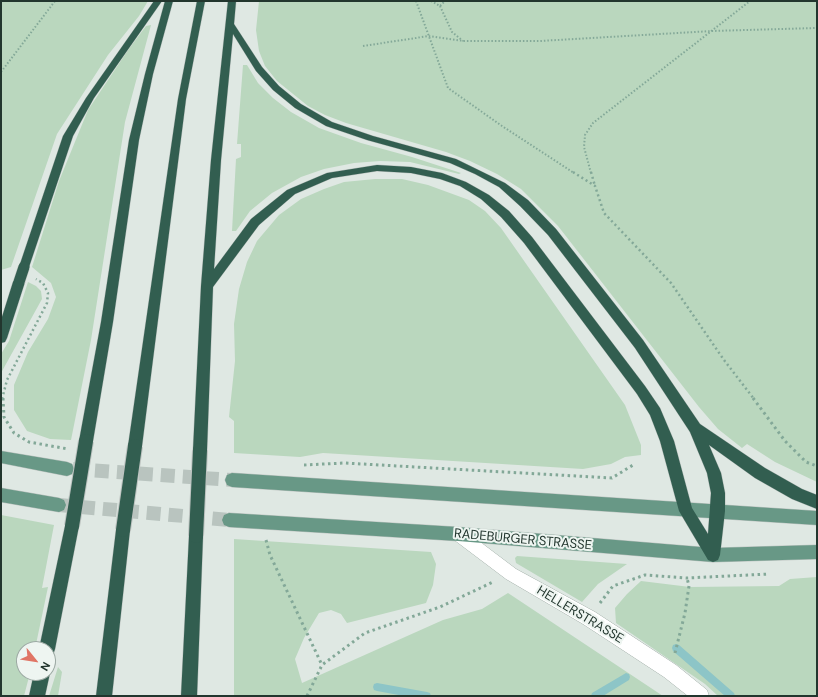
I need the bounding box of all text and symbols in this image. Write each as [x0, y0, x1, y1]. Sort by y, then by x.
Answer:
street label: RADEBURGER STRASSE [453, 526, 593, 554]
street label: HELLERSTRASSE [534, 583, 626, 647]
north arrow [16, 641, 56, 681]
text: N [37, 660, 54, 673]

